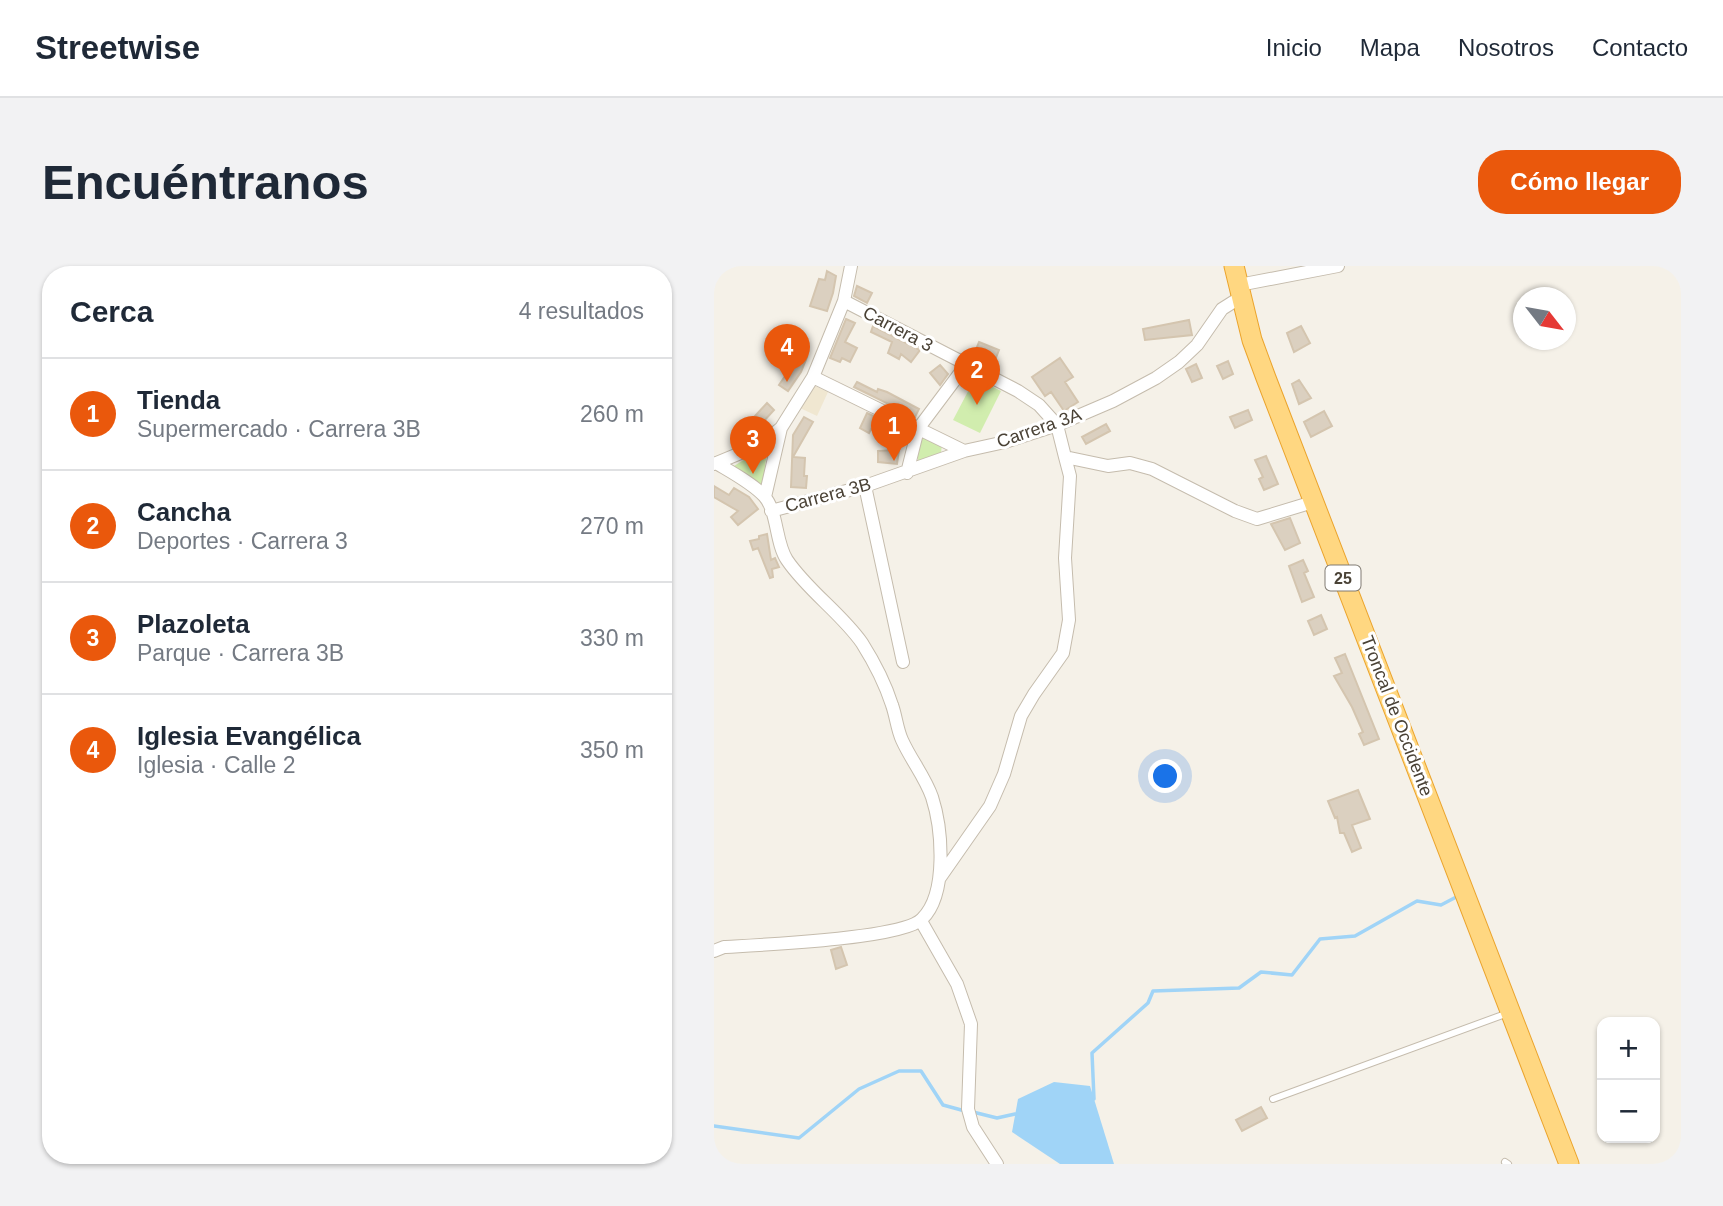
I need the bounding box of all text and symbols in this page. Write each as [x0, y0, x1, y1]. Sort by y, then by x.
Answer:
text: Streetwise [35, 29, 200, 66]
text: Inicio [1266, 34, 1322, 61]
text: Mapa [1360, 34, 1420, 61]
text: Nosotros [1458, 34, 1554, 61]
text: Contacto [1592, 34, 1688, 61]
button: Cómo llegar [1478, 150, 1681, 214]
text: Encuéntranos [42, 155, 369, 209]
north arrow [1513, 287, 1576, 350]
text: Cerca [70, 295, 153, 328]
text: 4 resultados [519, 298, 644, 324]
street label: Carrera 3 [860, 302, 936, 356]
pin: 4 [764, 324, 810, 382]
pin: 2 [954, 347, 1000, 405]
text: Tienda [137, 385, 220, 415]
text: 1 [87, 401, 99, 427]
text: 260 m [580, 401, 644, 427]
pin: 1 [871, 403, 917, 461]
street label: Carrera 3A [994, 404, 1084, 452]
text: Supermercado · Carrera 3B [137, 416, 421, 442]
pin: 3 [730, 416, 776, 474]
street label: Carrera 3B [783, 474, 873, 516]
text: Cancha [137, 497, 231, 527]
text: 2 [87, 513, 99, 539]
text: 270 m [580, 513, 644, 539]
text: Deportes · Carrera 3 [137, 528, 348, 554]
road number: 25 [1326, 566, 1360, 590]
text: Plazoleta [137, 609, 250, 639]
text: 3 [87, 625, 99, 651]
text: 330 m [580, 625, 644, 651]
street label: Troncal de Occidente [1357, 633, 1437, 799]
text: Parque · Carrera 3B [137, 640, 344, 666]
text: Iglesia Evangélica [137, 721, 361, 751]
text: 4 [87, 737, 99, 763]
text: 350 m [580, 737, 644, 763]
text: Iglesia · Calle 2 [137, 752, 296, 778]
your location [1148, 759, 1182, 793]
map controls [1597, 1017, 1660, 1143]
button: + [1597, 1017, 1660, 1080]
button: − [1597, 1080, 1660, 1143]

